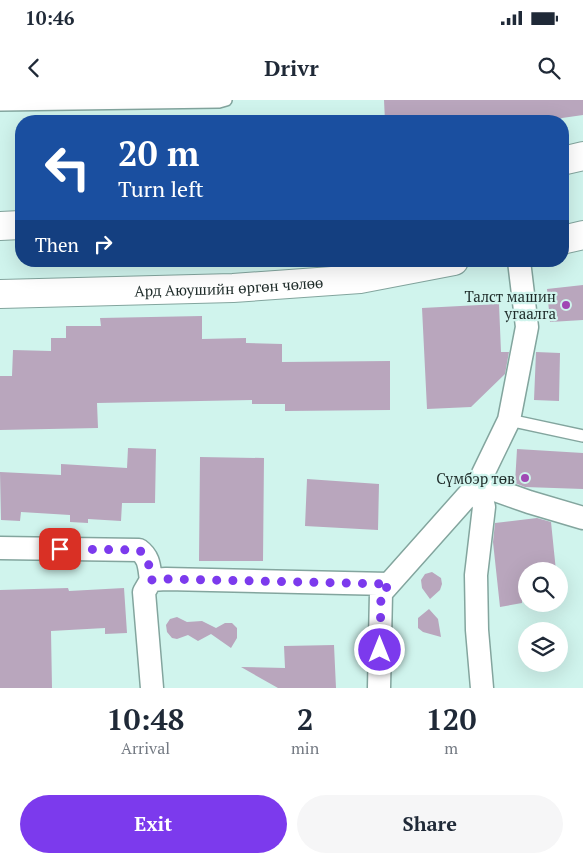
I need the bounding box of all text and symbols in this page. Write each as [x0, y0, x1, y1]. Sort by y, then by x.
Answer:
text: 10:46 [25, 5, 74, 30]
text: Drivr [264, 53, 319, 82]
icon: back [20, 54, 48, 82]
icon: search [535, 54, 563, 82]
text: 20 m [118, 130, 199, 176]
icon: left [35, 135, 100, 200]
text: Turn left [118, 174, 204, 203]
icon: right [89, 230, 117, 258]
text: Then [35, 232, 79, 257]
street label: Ард Аюушийн өргөн чөлөө [134, 272, 324, 301]
place label: Талст машин угаалга [465, 286, 556, 323]
marker: Талст машин угаалга [560, 299, 572, 311]
place label: Сүмбэр төв [436, 468, 515, 488]
marker: Сүмбэр төв [519, 472, 531, 484]
pin [39, 528, 81, 570]
icon: arrive [46, 535, 74, 563]
map controls [518, 562, 568, 672]
button: search [518, 562, 568, 612]
button: layers [518, 622, 568, 672]
position arrow [353, 623, 405, 675]
text: 10:48 [106, 699, 185, 739]
text: 2 [297, 699, 314, 739]
text: 120 [426, 699, 477, 739]
text: Arrival [121, 737, 170, 759]
text: min [291, 737, 319, 759]
text: m [444, 737, 458, 759]
button: Exit [20, 795, 287, 853]
button: Share [297, 795, 563, 853]

